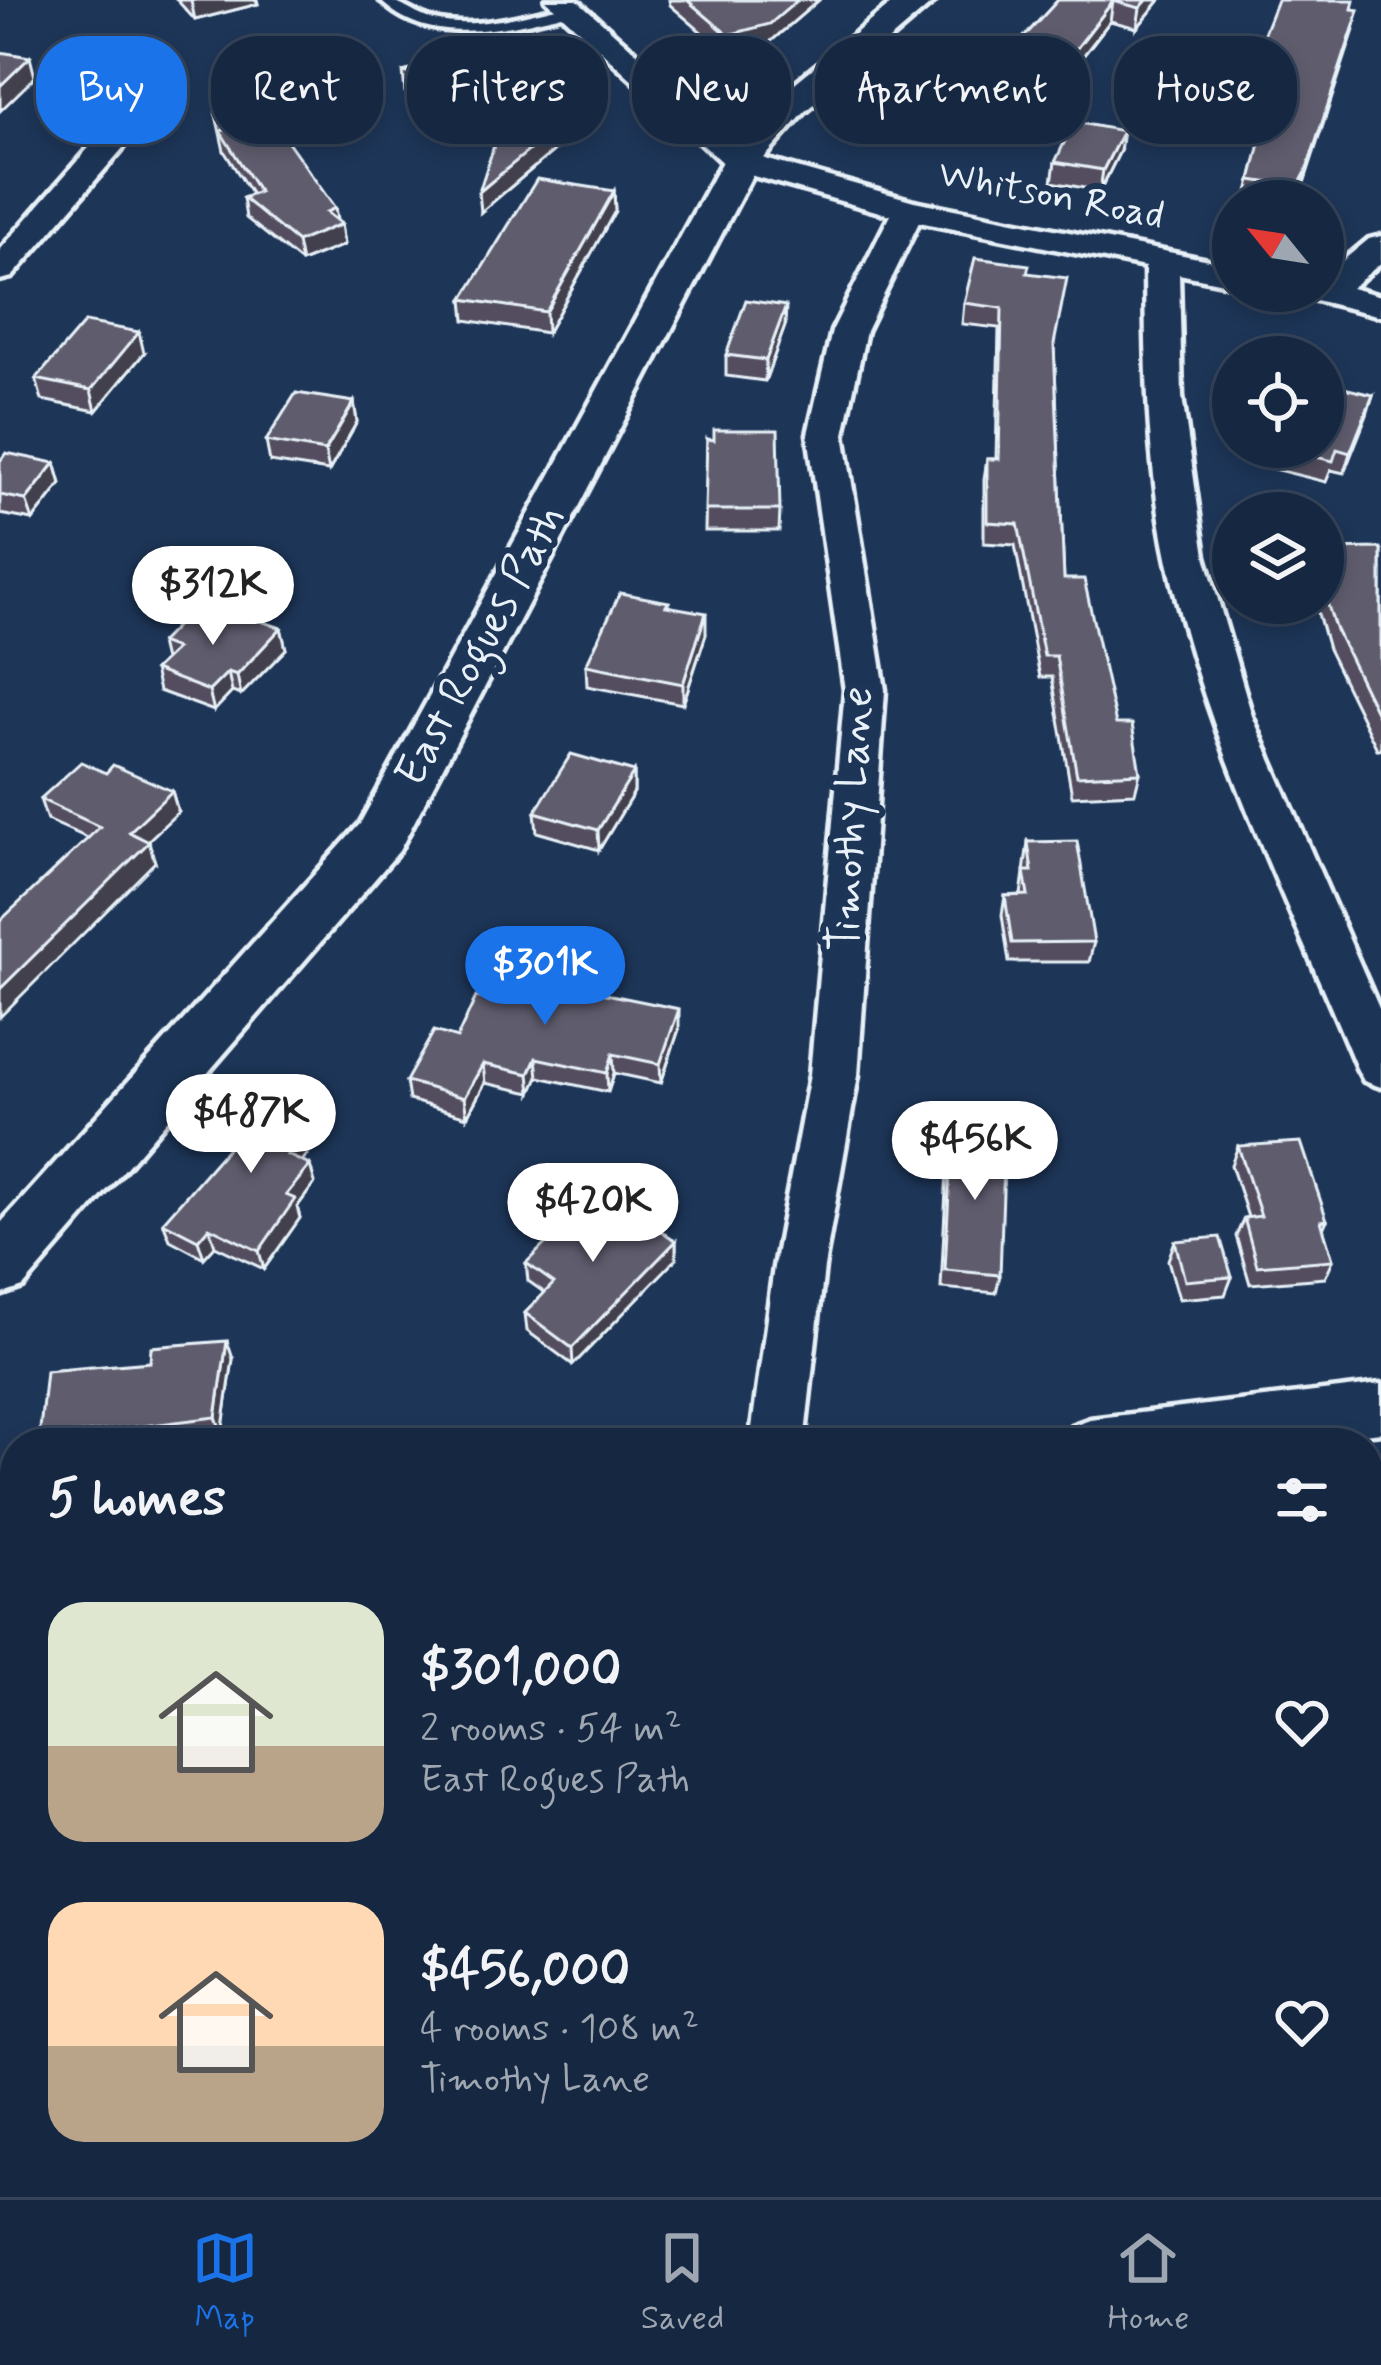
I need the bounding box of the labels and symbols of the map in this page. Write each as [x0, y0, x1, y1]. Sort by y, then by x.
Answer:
street label: Whitson Road [934, 149, 1168, 243]
north arrow [1212, 180, 1344, 312]
street label: East Rogues Path [382, 495, 585, 800]
pin: $312K [129, 546, 297, 648]
street label: Timothy Lane [816, 685, 888, 953]
pin: $301K [461, 926, 629, 1028]
pin: $487K [167, 1074, 335, 1176]
pin: $456K [891, 1101, 1059, 1203]
pin: $420K [509, 1163, 677, 1265]

